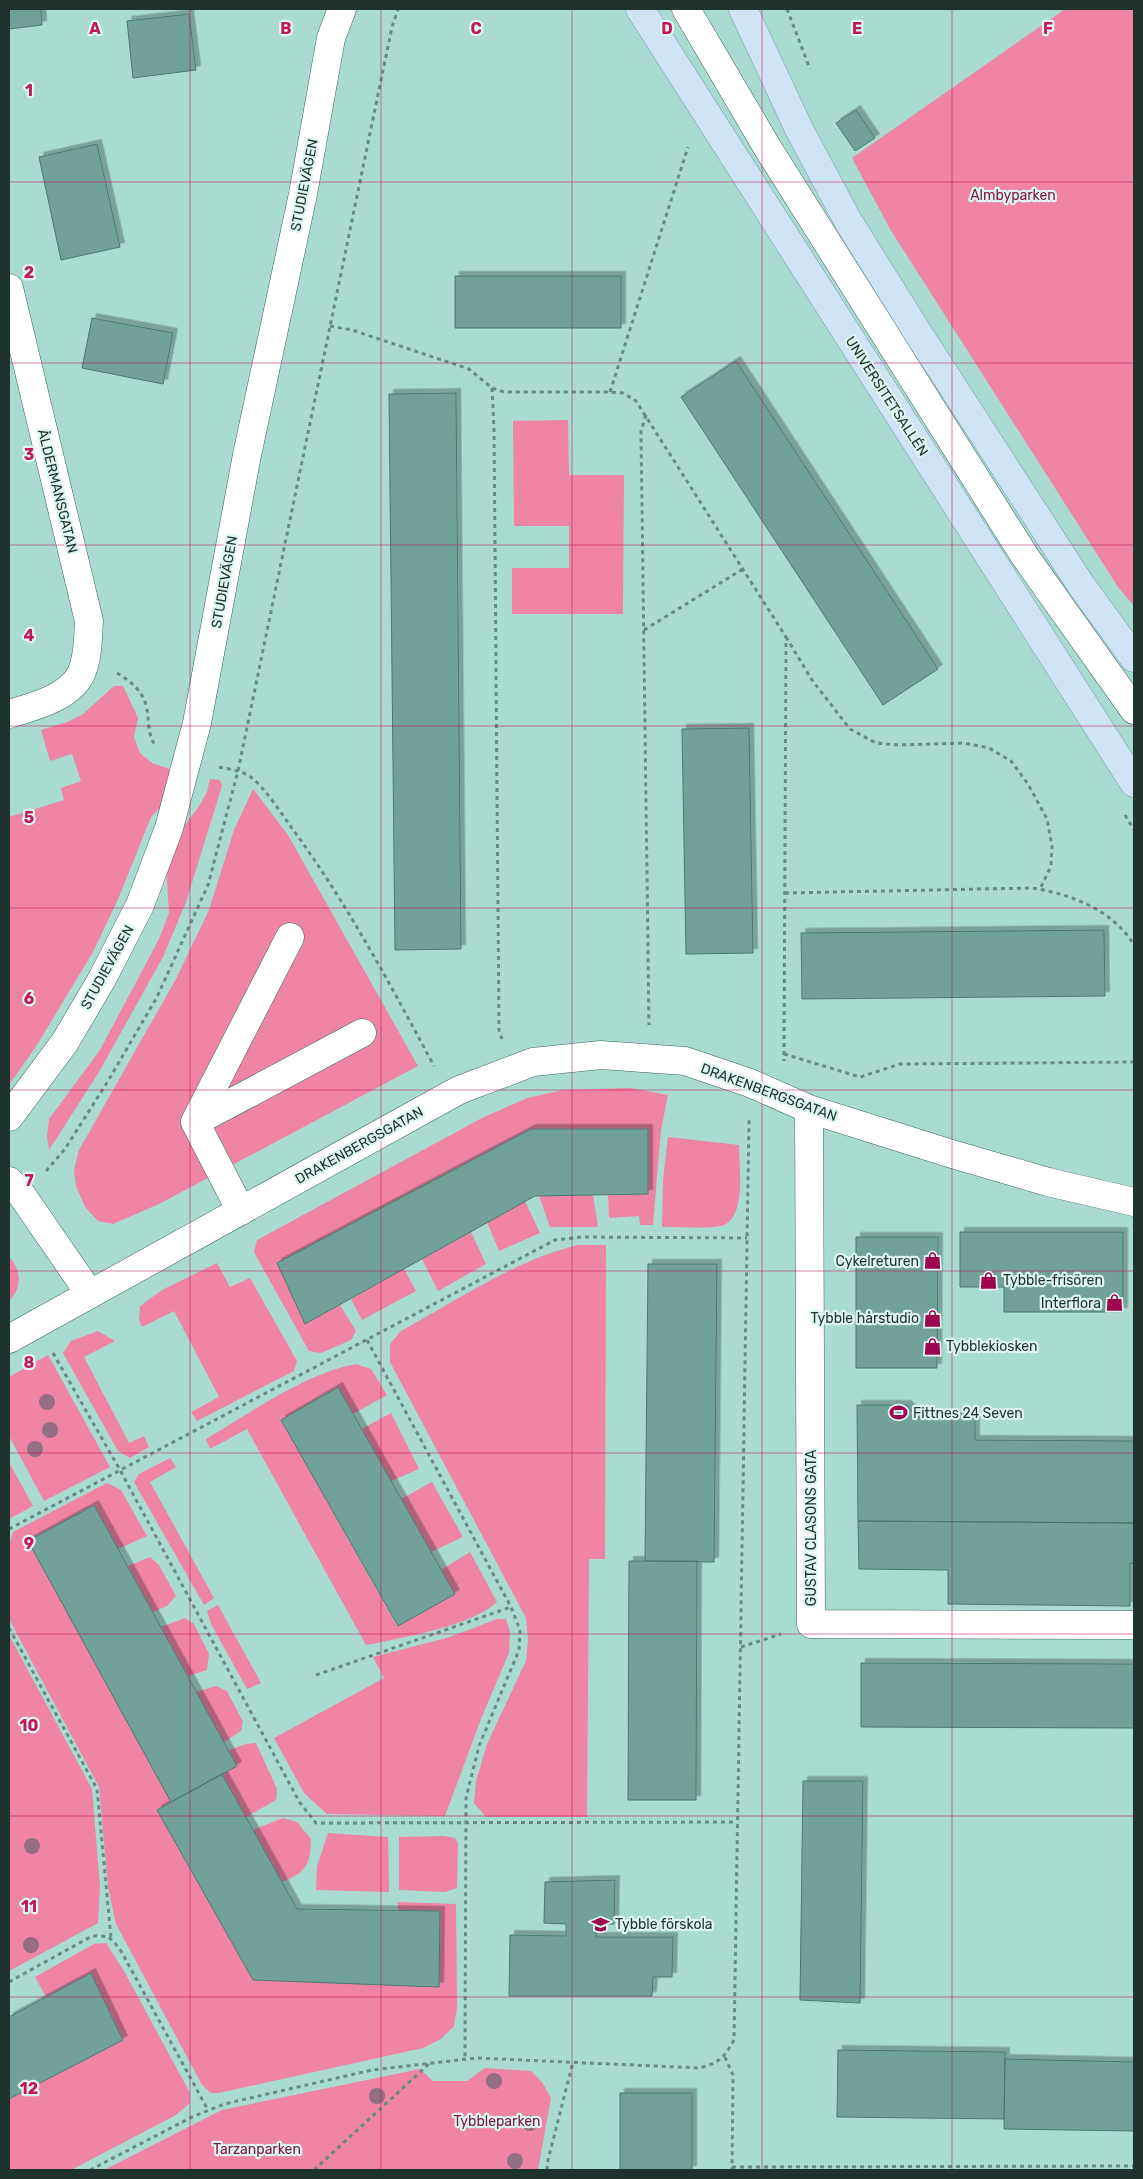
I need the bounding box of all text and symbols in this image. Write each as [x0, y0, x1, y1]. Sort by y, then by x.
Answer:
text: A [89, 19, 101, 38]
text: B [280, 19, 292, 38]
text: C [470, 19, 482, 38]
text: D [661, 19, 673, 38]
text: E [852, 19, 862, 38]
text: F [1043, 19, 1053, 38]
text: 1 [25, 81, 33, 100]
street label: STUDIEVÄGEN [287, 137, 322, 233]
park label: Almbyparken [970, 187, 1056, 204]
text: 2 [24, 263, 34, 282]
street label: UNIVERSITETSALLÉN [842, 333, 932, 459]
street label: ÅLDERMANSGATAN [34, 427, 82, 555]
text: 3 [24, 445, 34, 464]
street label: STUDIEVÄGEN [208, 534, 241, 630]
text: 4 [24, 626, 35, 645]
text: 5 [24, 808, 34, 827]
street label: STUDIEVÄGEN [77, 922, 138, 1012]
text: 6 [24, 989, 34, 1008]
street label: DRAKENBERGSGATAN [698, 1060, 839, 1125]
street label: DRAKENBERGSGATAN [292, 1103, 426, 1188]
text: 7 [24, 1171, 34, 1190]
shop icon: Cykelreturen [923, 1251, 943, 1271]
place label: Cykelreturen [835, 1253, 919, 1270]
shop icon: Tybble-frisören [979, 1270, 999, 1290]
place label: Tybble-frisören [1003, 1272, 1103, 1289]
shop icon: Interflora [1105, 1293, 1125, 1313]
place label: Interflora [1041, 1295, 1101, 1312]
shop icon: Tybble hårstudio [923, 1308, 943, 1328]
place label: Tybble hårstudio [811, 1310, 919, 1327]
shop icon: Tybblekiosken [922, 1336, 942, 1356]
place label: Tybblekiosken [946, 1338, 1038, 1355]
text: 8 [24, 1353, 35, 1372]
sports icon: Fittnes 24 Seven [889, 1403, 909, 1423]
place label: Fittnes 24 Seven [913, 1405, 1023, 1422]
street label: GUSTAV CLASONS GATA [803, 1449, 820, 1606]
text: 9 [24, 1534, 34, 1553]
text: 10 [20, 1716, 39, 1735]
text: 11 [21, 1897, 37, 1916]
school or university icon: Tybble förskola [591, 1914, 611, 1934]
place label: Tybble förskola [615, 1916, 713, 1933]
text: 12 [20, 2079, 38, 2098]
park label: Tybbleparken [453, 2113, 541, 2130]
park label: Tarzanparken [213, 2141, 301, 2158]

